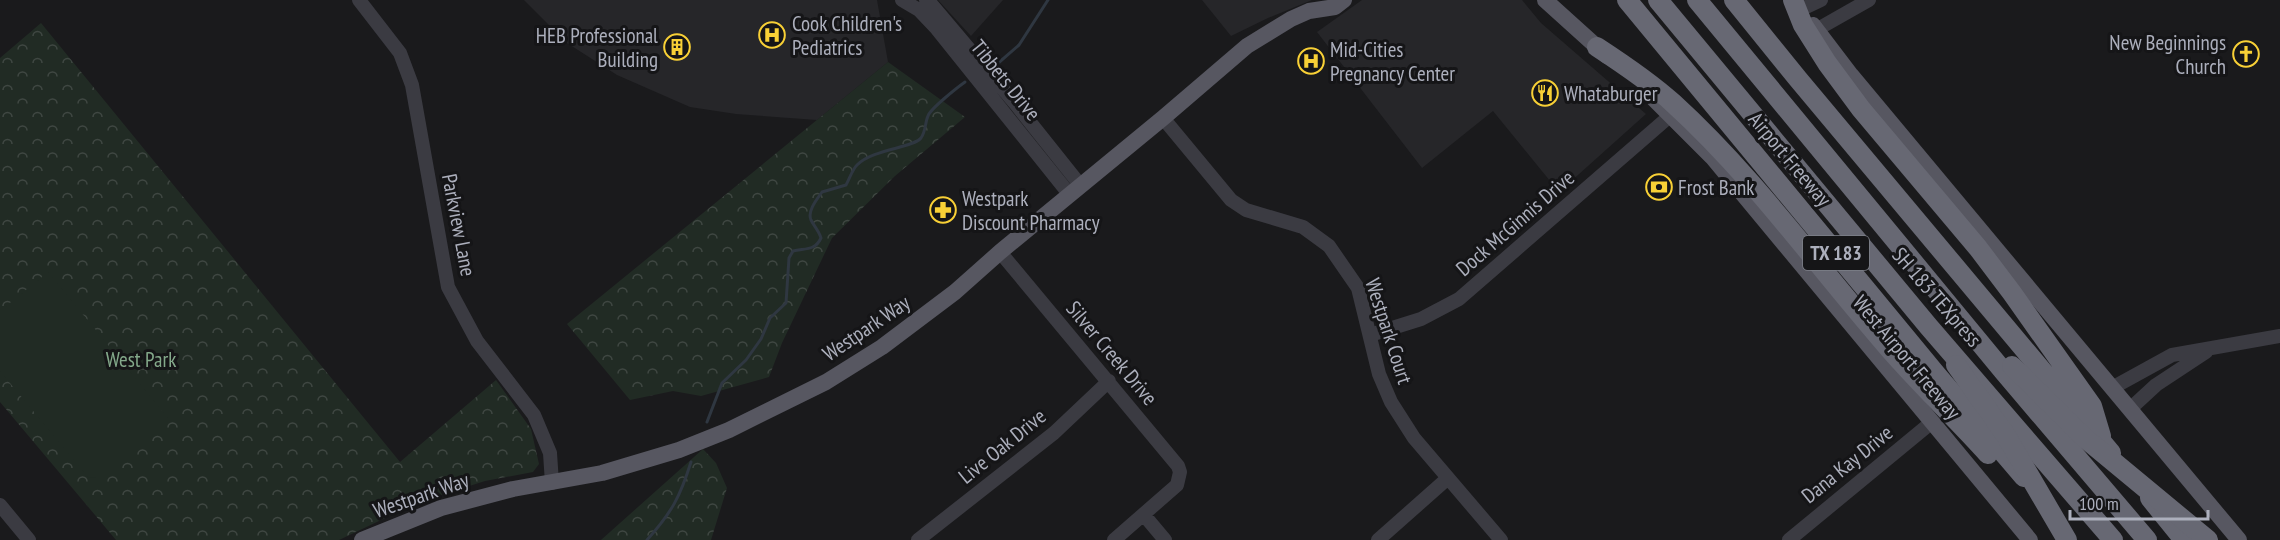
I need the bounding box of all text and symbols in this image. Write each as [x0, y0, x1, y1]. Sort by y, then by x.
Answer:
place label: Cook Children's Pediatrics [792, 10, 902, 61]
hospital icon: Cook Children's Pediatrics [757, 20, 787, 50]
place label: HEB Professional Building [536, 22, 658, 73]
place label: New Beginnings Church [2109, 29, 2226, 80]
building icon: HEB Professional Building [662, 32, 692, 62]
street label: Tibbets Drive [965, 34, 1047, 126]
place label: Mid-Cities Pregnancy Center [1330, 36, 1455, 87]
church icon: New Beginnings Church [2231, 39, 2261, 69]
hospital icon: Mid-Cities Pregnancy Center [1296, 46, 1326, 76]
restaurant icon: Whataburger [1530, 78, 1560, 108]
place label: Whataburger [1564, 80, 1658, 107]
street label: Airport Freeway [1743, 106, 1837, 212]
street label: Dock McGinnis Drive [1450, 164, 1580, 282]
street label: Parkview Lane [436, 172, 482, 278]
bank icon: Frost Bank [1644, 172, 1674, 202]
place label: Frost Bank [1678, 174, 1754, 201]
place label: Westpark Discount Pharmacy [962, 185, 1100, 236]
pharmacy icon: Westpark Discount Pharmacy [928, 195, 958, 225]
road number: TX 183 [1803, 236, 1869, 270]
street label: SH 183 TEXpress [1886, 242, 1988, 352]
street label: Westpark Court [1359, 275, 1419, 387]
street label: Westpark Way [817, 289, 915, 367]
street label: West Airport Freeway [1847, 289, 1967, 425]
street label: Silver Creek Drive [1061, 295, 1163, 411]
park label: West Park [106, 346, 176, 373]
street label: Live Oak Drive [953, 403, 1051, 489]
street label: Dana Kay Drive [1796, 419, 1898, 509]
street label: Westpark Way [369, 466, 473, 524]
scale bar [2070, 483, 2208, 521]
text: 100 m [2079, 492, 2119, 515]

